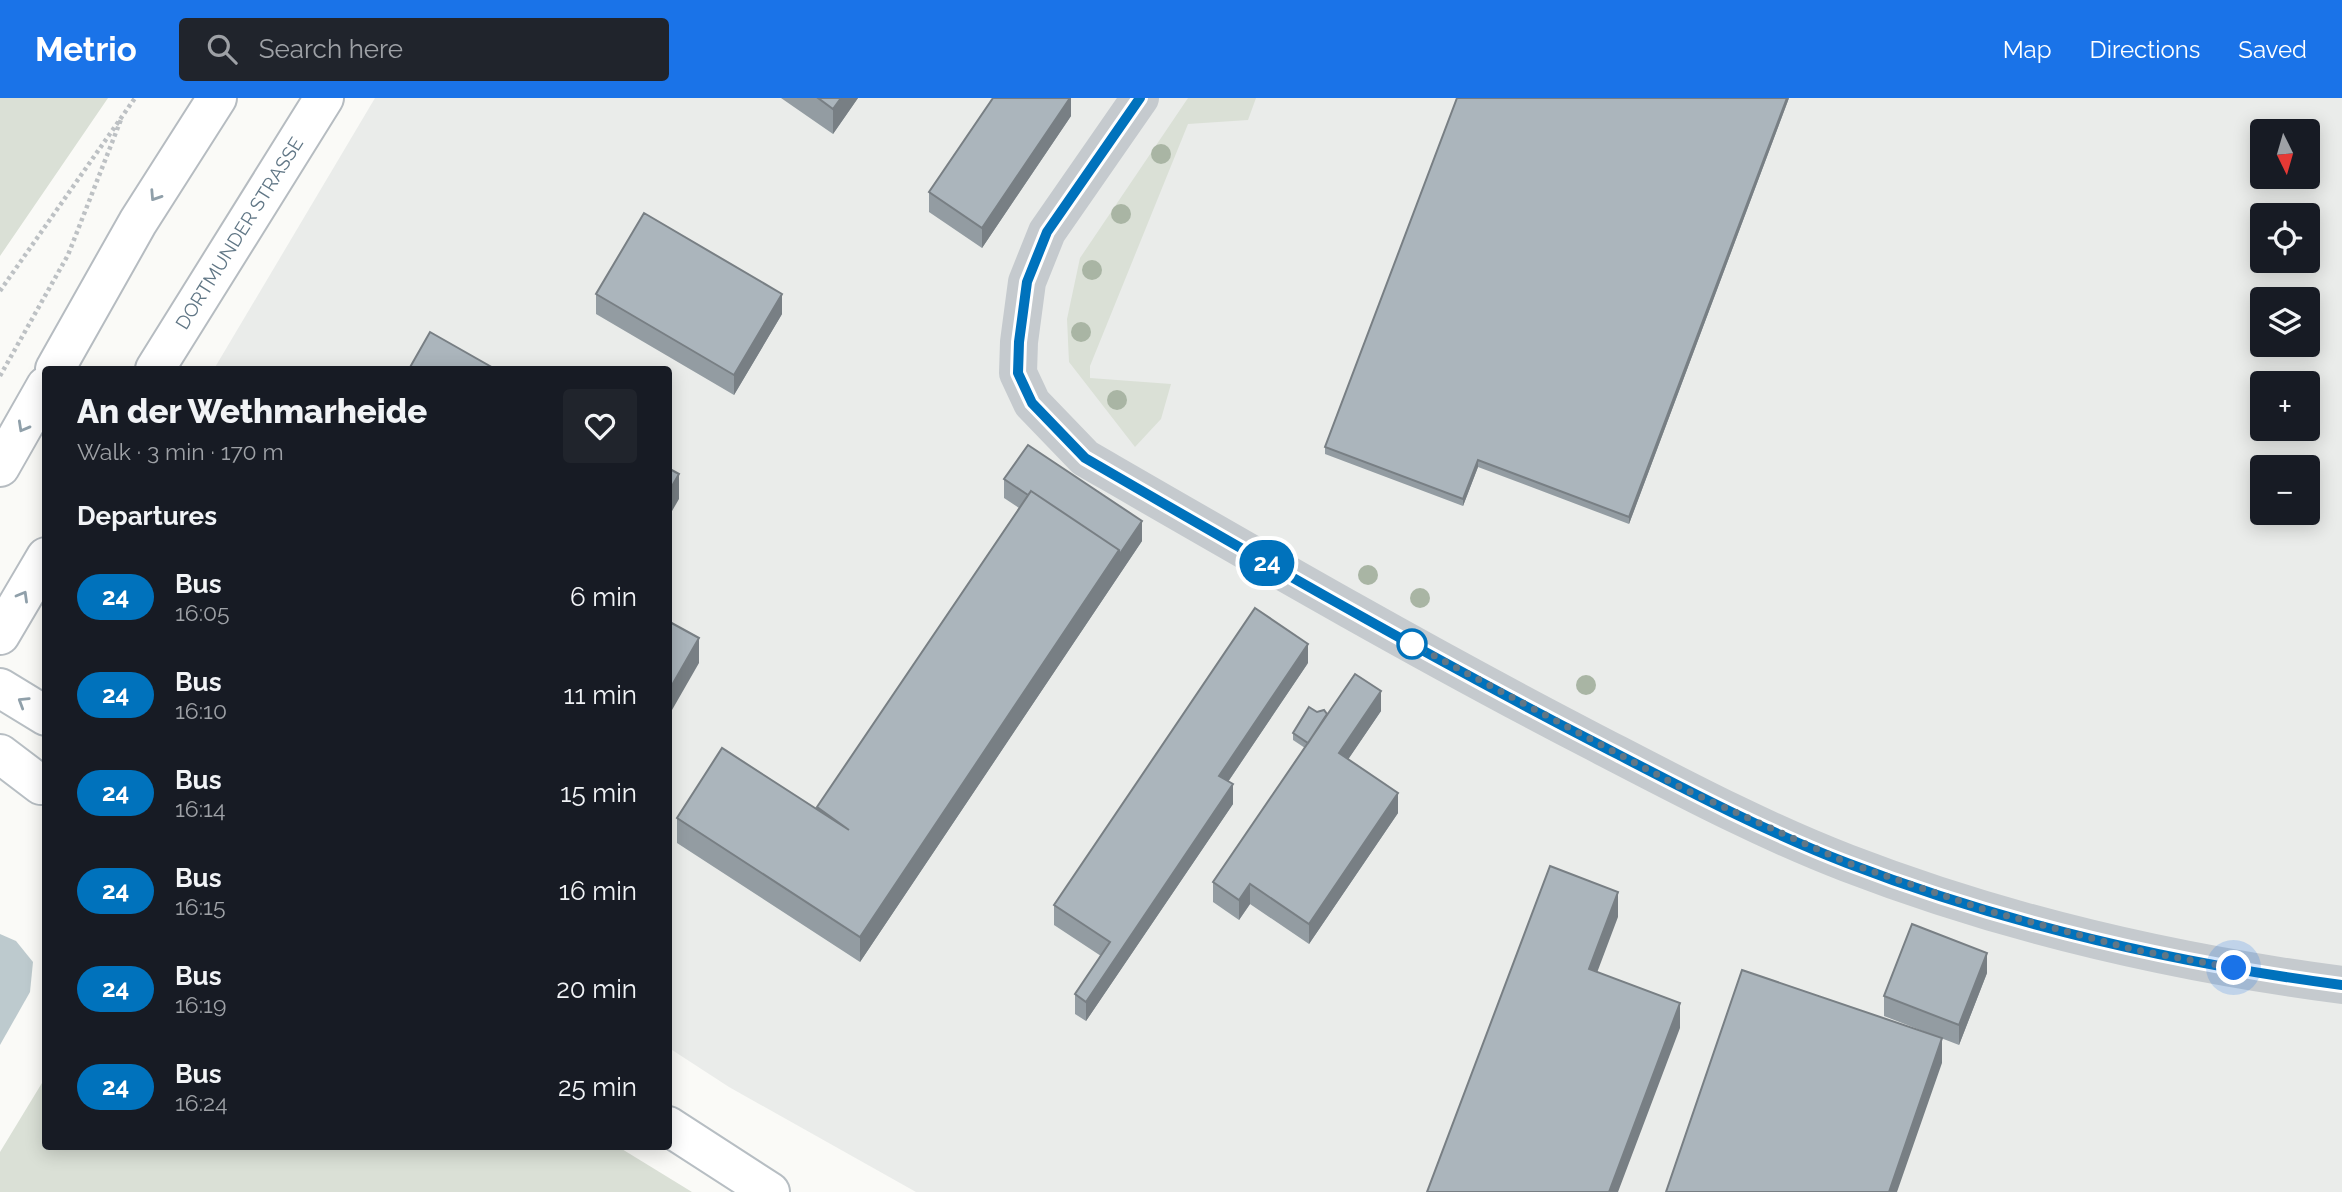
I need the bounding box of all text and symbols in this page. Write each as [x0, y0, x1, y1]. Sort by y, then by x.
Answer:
search box [179, 18, 669, 81]
text: Metrio [35, 30, 137, 69]
icon: search [203, 30, 241, 68]
text: Search here [259, 34, 403, 64]
text: Map [2003, 35, 2052, 64]
text: Directions [2090, 35, 2200, 64]
text: Saved [2238, 35, 2307, 64]
north arrow [2250, 119, 2320, 189]
map controls [2250, 119, 2320, 525]
street label: DORTMUNDER STRASSE [171, 133, 307, 333]
one-way arrow [150, 188, 163, 201]
button: locate [2250, 203, 2320, 273]
button: layers [2250, 287, 2320, 357]
button: + [2250, 371, 2320, 441]
button: heart [563, 389, 637, 463]
text: An der Wethmarheide [77, 392, 427, 431]
one-way arrow [18, 419, 31, 432]
text: Walk · 3 min · 170 m [77, 438, 284, 465]
button: − [2250, 455, 2320, 525]
text: Departures [77, 501, 217, 531]
line badge: 24 [1236, 540, 1298, 586]
text: 24 [1253, 548, 1281, 577]
text: Bus [175, 569, 222, 599]
text: 24 [102, 582, 129, 611]
text: 6 min [570, 582, 637, 612]
one-way arrow [15, 591, 28, 604]
text: 16:05 [175, 599, 230, 626]
unlabelled marker [1397, 629, 1427, 659]
text: Bus [175, 667, 222, 697]
text: 24 [102, 680, 129, 709]
text: 11 min [563, 680, 637, 710]
one-way arrow [17, 697, 30, 710]
text: 16:10 [175, 697, 227, 724]
text: Bus [175, 765, 222, 795]
text: 24 [102, 778, 129, 807]
text: 15 min [560, 778, 637, 808]
text: 16:14 [175, 795, 225, 822]
text: Bus [175, 863, 222, 893]
text: 24 [102, 876, 129, 905]
text: 16 min [559, 876, 637, 906]
text: 16:15 [175, 893, 225, 920]
your location [2216, 950, 2251, 985]
text: Bus [175, 961, 222, 991]
text: 24 [102, 974, 129, 1003]
text: 20 min [556, 974, 637, 1004]
text: 16:19 [175, 991, 226, 1018]
text: Bus [175, 1059, 222, 1089]
text: 24 [102, 1072, 129, 1101]
text: 25 min [558, 1072, 637, 1102]
text: 16:24 [175, 1089, 228, 1116]

